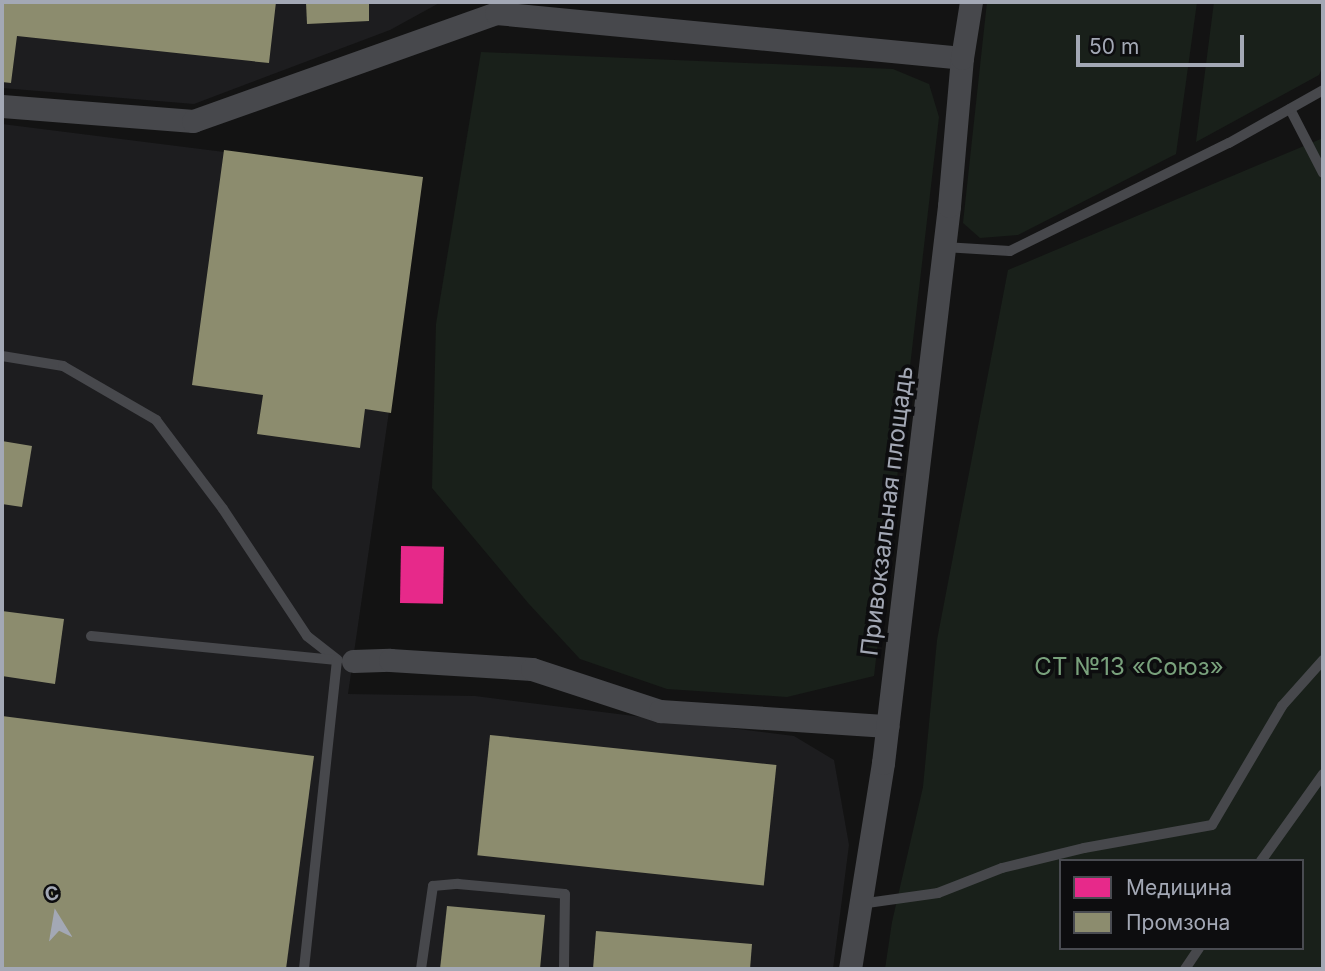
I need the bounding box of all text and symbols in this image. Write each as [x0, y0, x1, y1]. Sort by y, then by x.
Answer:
scale bar [1080, 21, 1248, 65]
text: 50 m [1089, 34, 1139, 59]
street label: Привокзальная площадь [855, 364, 919, 658]
park label: СТ №13 «Союз» [1034, 653, 1224, 681]
legend [1059, 859, 1304, 950]
text: Медицина [1126, 875, 1232, 900]
north arrow [21, 880, 91, 950]
text: С [43, 881, 61, 907]
text: Промзона [1126, 910, 1230, 935]

